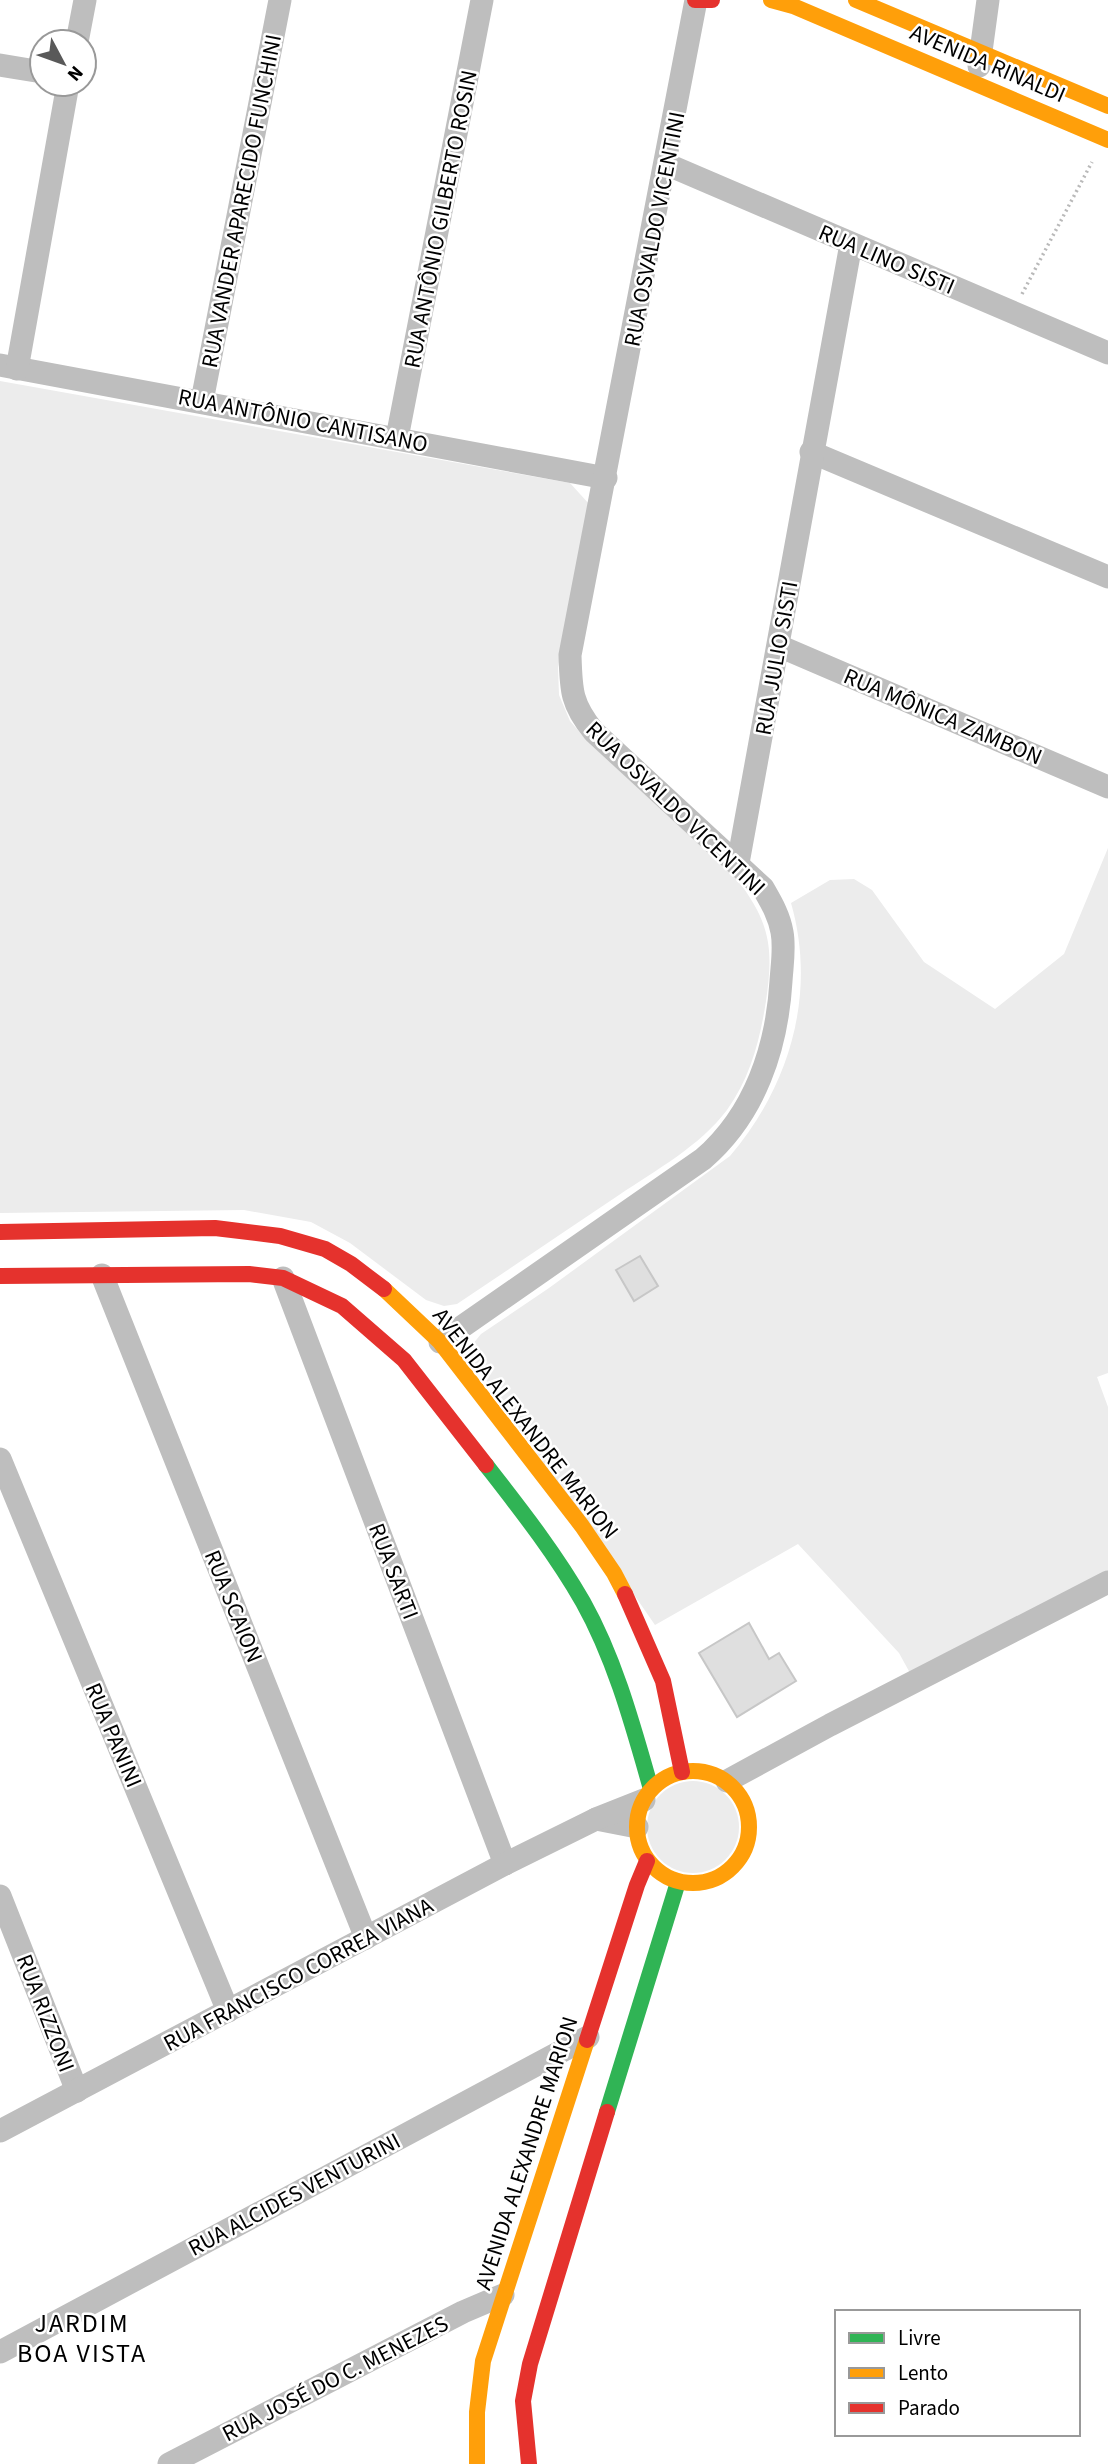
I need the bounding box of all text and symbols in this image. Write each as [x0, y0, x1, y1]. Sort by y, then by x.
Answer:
street label: AVENIDA RINALDI [905, 16, 1071, 111]
north arrow [28, 28, 98, 98]
street label: RUA VANDER APARECIDO FUNCHINI [193, 32, 290, 371]
text: N [60, 60, 89, 87]
street label: RUA ANTÔNIO GILBERTO ROSIN [395, 67, 486, 371]
street label: RUA OSVALDO VICENTINI [616, 109, 693, 349]
street label: RUA LINO SISTI [814, 216, 960, 303]
street label: RUA ANTÔNIO CANTISANO [175, 380, 431, 461]
street label: RUA JULIO SISTI [747, 578, 806, 738]
street label: RUA MÔNICA ZAMBON [838, 660, 1047, 773]
street label: RUA OSVALDO VICENTINI [578, 714, 773, 903]
street label: AVENIDA ALEXANDRE MARION [425, 1301, 627, 1546]
street label: RUA SARTI [360, 1518, 427, 1624]
street label: RUA SCAION [196, 1545, 271, 1667]
street label: RUA PANINI [77, 1678, 150, 1793]
street label: RUA FRANCISCO CORREA VIANA [158, 1889, 439, 2060]
street label: RUA RIZZONI [8, 1949, 83, 2077]
street label: AVENIDA ALEXANDRE MARION [467, 2012, 586, 2294]
street label: RUA ALCIDES VENTURINI [182, 2124, 406, 2264]
district label: JARDIM BOA VISTA [17, 2305, 147, 2372]
street label: RUA JOSÉ DO C. MENEZES [216, 2307, 454, 2450]
legend [835, 2310, 1080, 2436]
text: Livre [898, 2323, 941, 2353]
text: Lento [898, 2358, 948, 2388]
text: Parado [898, 2393, 960, 2423]

